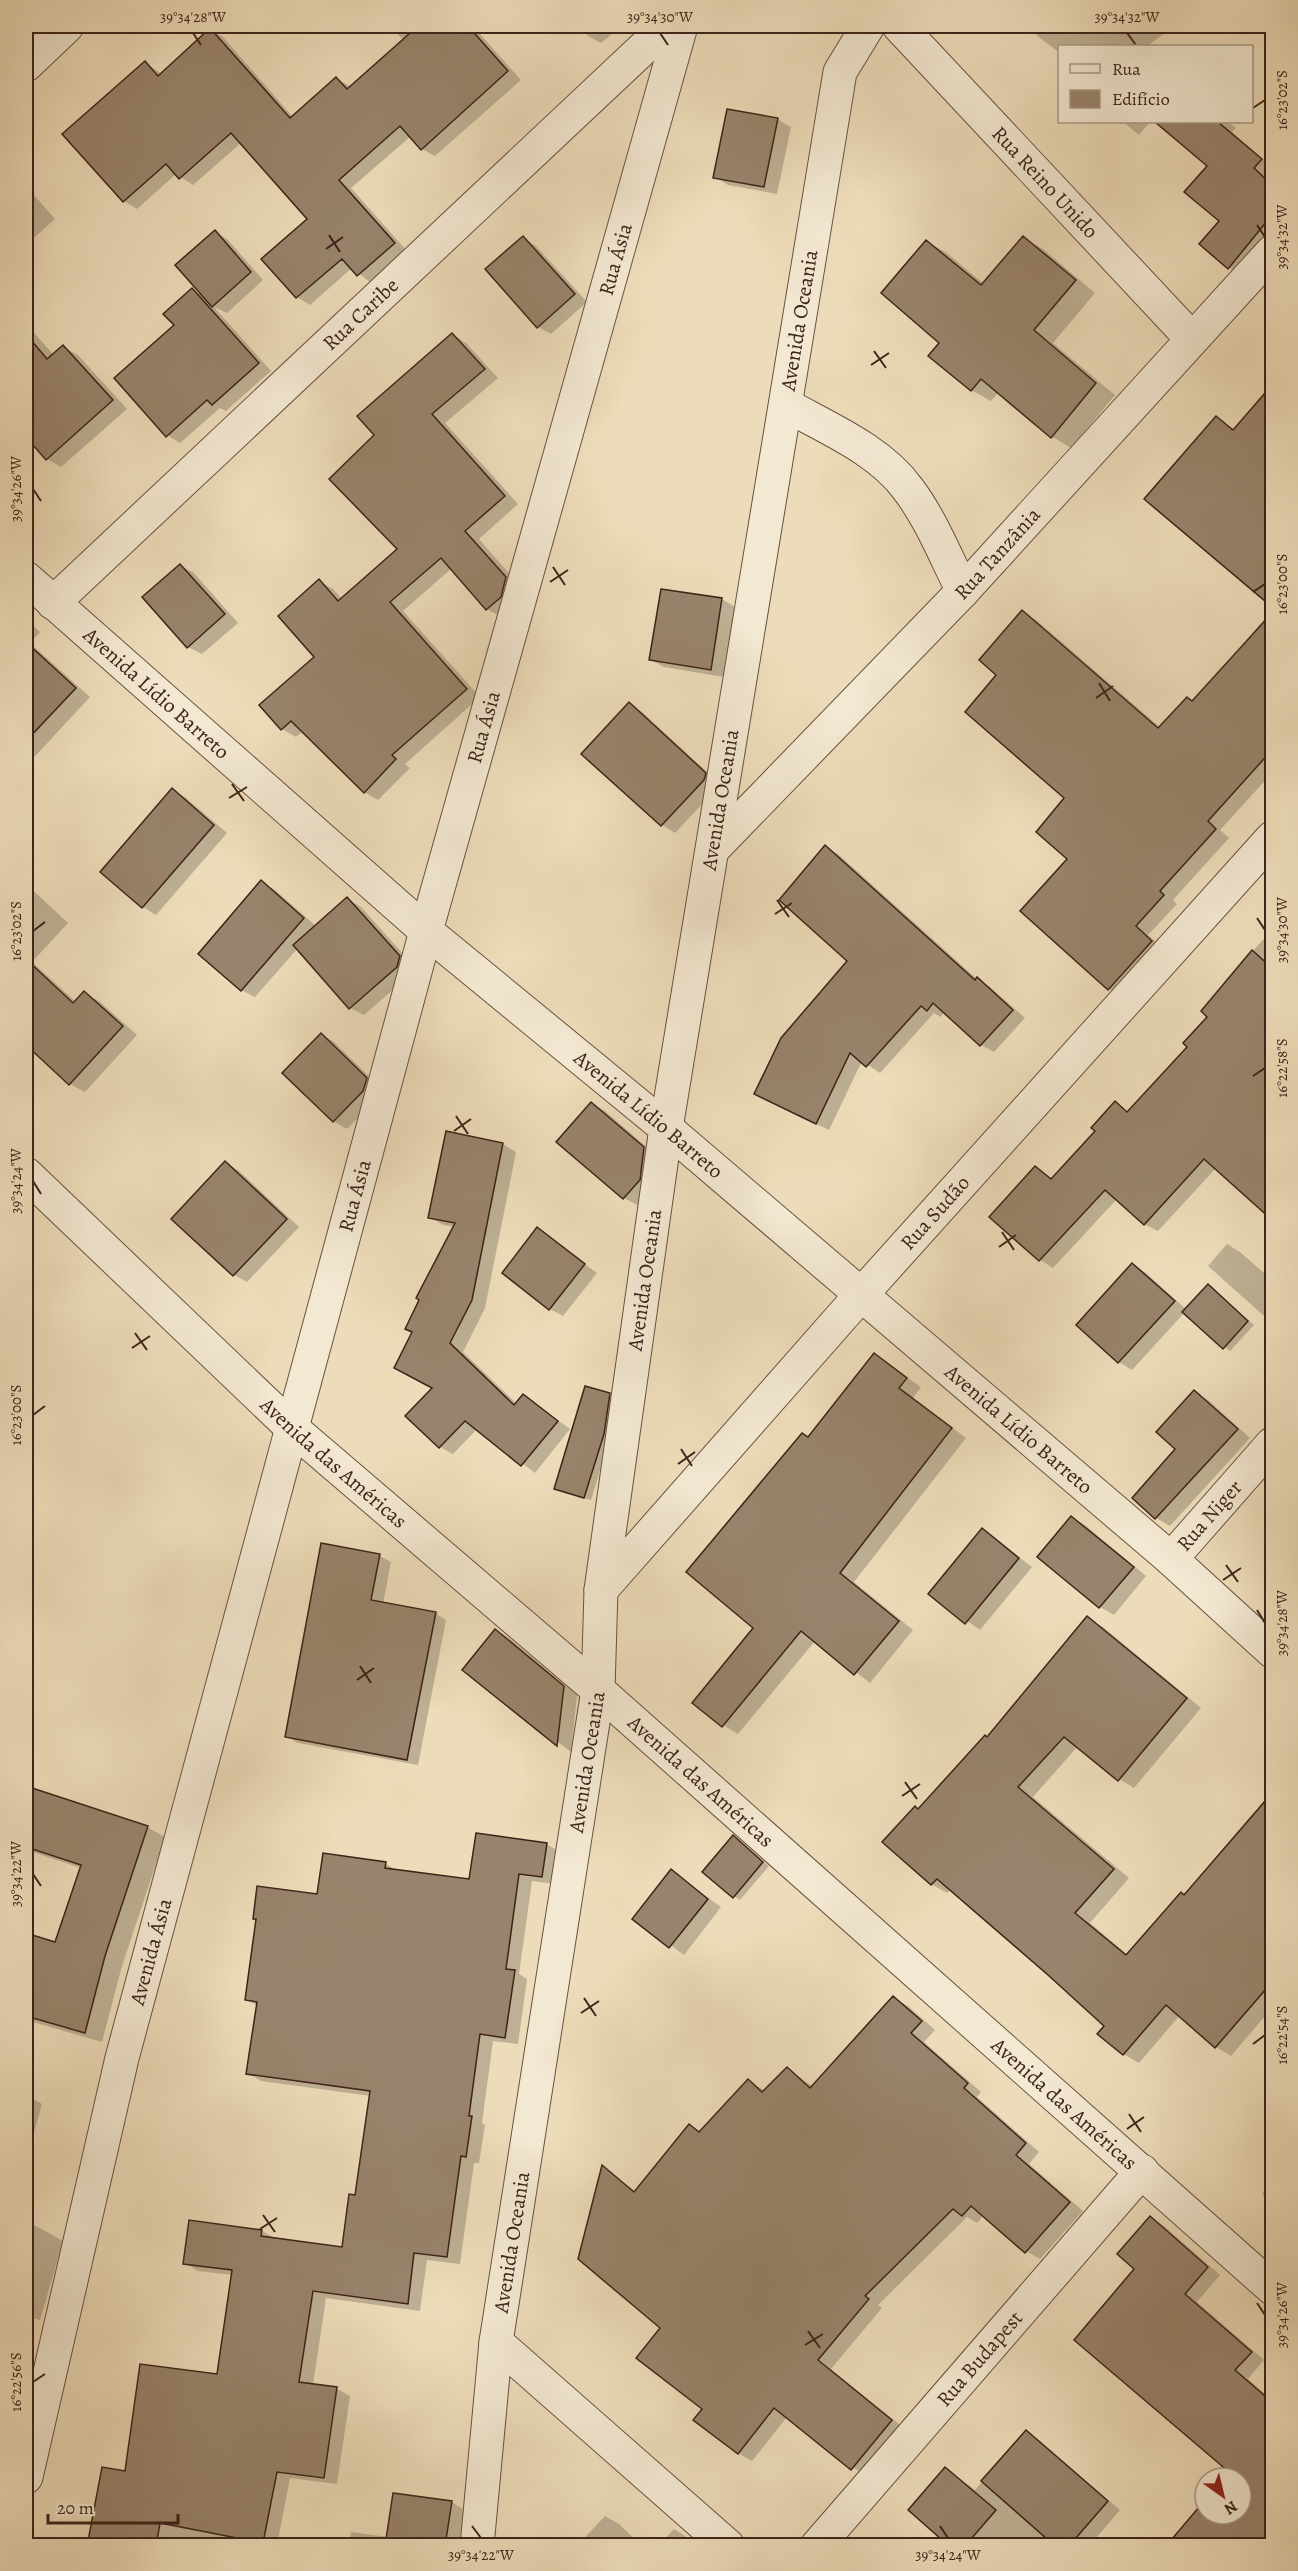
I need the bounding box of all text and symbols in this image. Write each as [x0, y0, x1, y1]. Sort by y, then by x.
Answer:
text: 39°34'28"W [160, 7, 226, 27]
text: 39°34'30"W [627, 7, 693, 27]
text: 39°34'32"W [1094, 7, 1160, 27]
legend [1058, 45, 1253, 123]
text: Rua [1112, 57, 1141, 81]
text: 16°23'02"S [1272, 70, 1292, 130]
text: Edifício [1112, 87, 1170, 111]
street label: Rua Reino Unido [986, 120, 1105, 244]
text: 39°34'32"W [1272, 204, 1292, 270]
street label: Rua Ásia [592, 220, 639, 299]
street label: Avenida Oceania [774, 247, 825, 394]
street label: Rua Caribe [316, 271, 405, 357]
text: 39°34'26"W [6, 456, 26, 522]
street label: Rua Tanzânia [948, 501, 1047, 606]
text: 16°23'00"S [1272, 553, 1292, 615]
street label: Avenida Lídio Barreto [77, 620, 236, 765]
street label: Rua Ásia [460, 687, 507, 766]
street label: Avenida Oceania [695, 727, 746, 873]
text: 39°34'30"W [1272, 897, 1292, 963]
text: 16°23'02"S [6, 901, 26, 961]
text: 16°22'58"S [1272, 1038, 1292, 1098]
street label: Avenida Lídio Barreto [567, 1043, 729, 1185]
text: 39°34'24"W [6, 1148, 26, 1214]
street label: Rua Ásia [331, 1156, 378, 1235]
street label: Rua Sudão [894, 1169, 976, 1256]
street label: Avenida Oceania [621, 1207, 668, 1353]
street label: Avenida Lídio Barreto [938, 1357, 1099, 1500]
text: 16°23'00"S [6, 1384, 26, 1446]
street label: Avenida das Américas [253, 1390, 413, 1535]
street label: Rua Niger [1170, 1474, 1248, 1557]
text: 39°34'28"W [1272, 1590, 1292, 1656]
street label: Avenida Oceania [562, 1689, 612, 1836]
street label: Avenida das Américas [621, 1708, 780, 1853]
text: 39°34'22"W [6, 1841, 26, 1907]
street label: Avenida Ásia [123, 1895, 179, 2009]
text: 16°22'54"S [1272, 2005, 1292, 2065]
street label: Avenida das Américas [985, 2031, 1143, 2176]
street label: Avenida Oceania [487, 2169, 537, 2316]
text: 39°34'26"W [1272, 2282, 1292, 2348]
street label: Rua Budapest [930, 2305, 1029, 2413]
text: 16°22'56"S [6, 2352, 26, 2412]
north arrow [1193, 2466, 1253, 2526]
scale bar [48, 2487, 178, 2525]
text: N [1220, 2495, 1242, 2520]
text: 20 m [57, 2496, 94, 2520]
text: 39°34'22"W [448, 2545, 514, 2565]
text: 39°34'24"W [915, 2545, 981, 2565]

